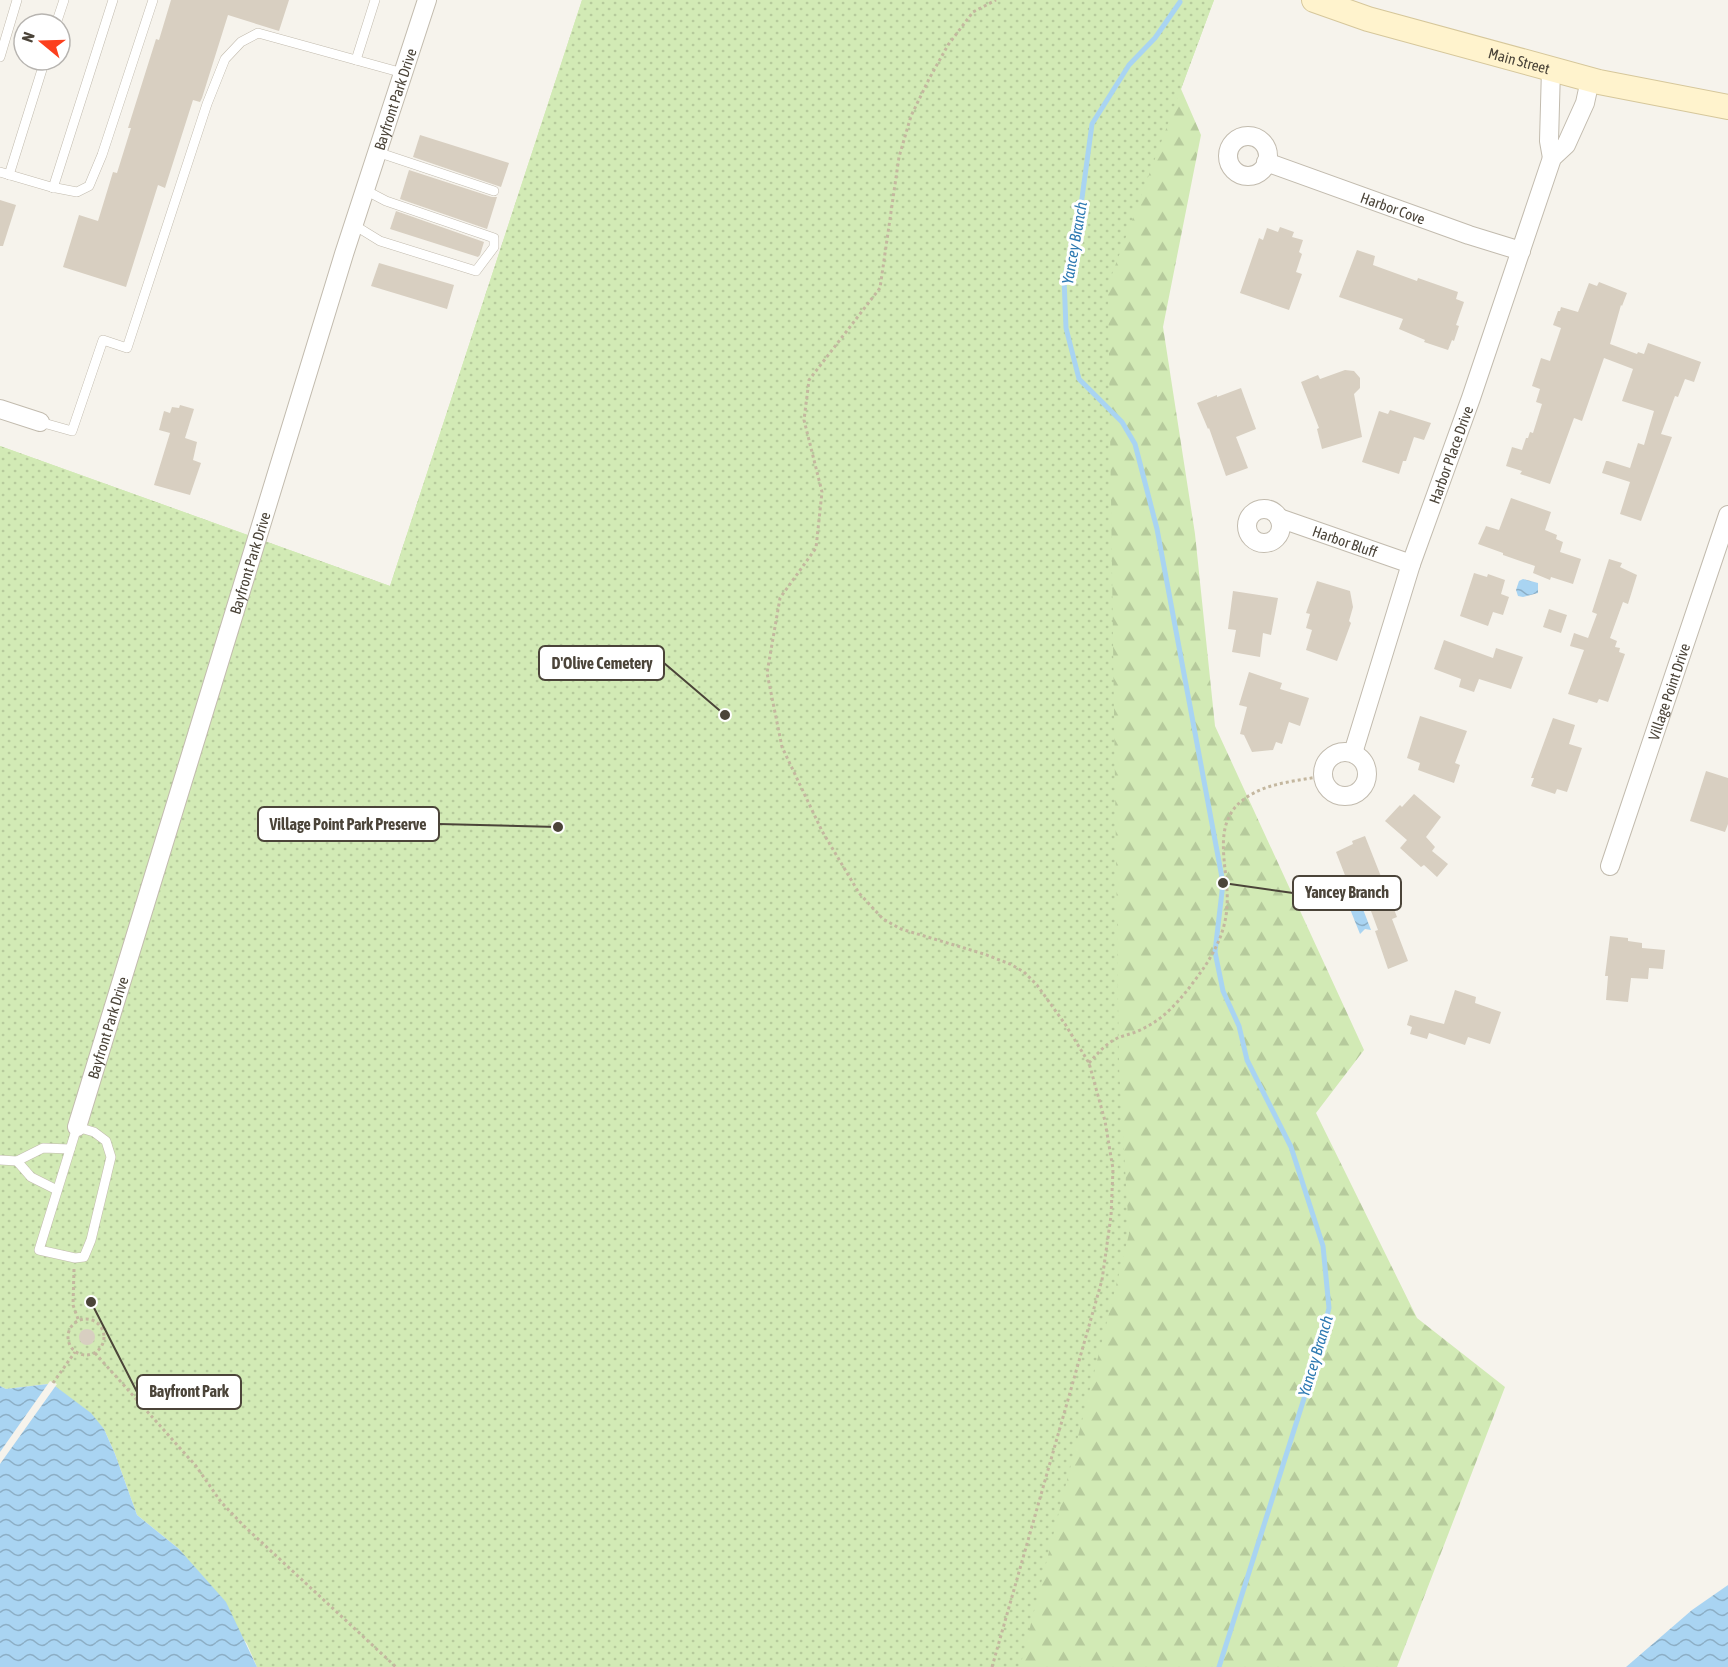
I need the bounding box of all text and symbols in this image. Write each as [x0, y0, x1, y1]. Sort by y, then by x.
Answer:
north arrow [12, 12, 72, 72]
text: N [18, 30, 38, 45]
street label: Main Street [1487, 44, 1552, 77]
street label: Bayfront Park Drive [370, 46, 419, 152]
street label: Harbor Cove [1358, 188, 1428, 227]
water label: Yancey Branch [1058, 200, 1091, 286]
street label: Harbor Place Drive [1425, 403, 1476, 506]
street label: Bayfront Park Drive [226, 509, 273, 616]
street label: Harbor Bluff [1311, 522, 1380, 560]
street label: Village Point Drive [1644, 641, 1693, 742]
callout: D'Olive Cemetery [539, 646, 664, 680]
text: D'Olive Cemetery [551, 654, 653, 672]
callout: Village Point Park Preserve [258, 807, 439, 841]
text: Village Point Park Preserve [269, 815, 426, 833]
callout: Yancey Branch [1293, 876, 1401, 910]
text: Yancey Branch [1304, 883, 1389, 901]
street label: Bayfront Park Drive [84, 974, 131, 1081]
water label: Yancey Branch [1294, 1313, 1337, 1399]
callout: Bayfront Park [137, 1375, 241, 1409]
text: Bayfront Park [149, 1382, 230, 1400]

